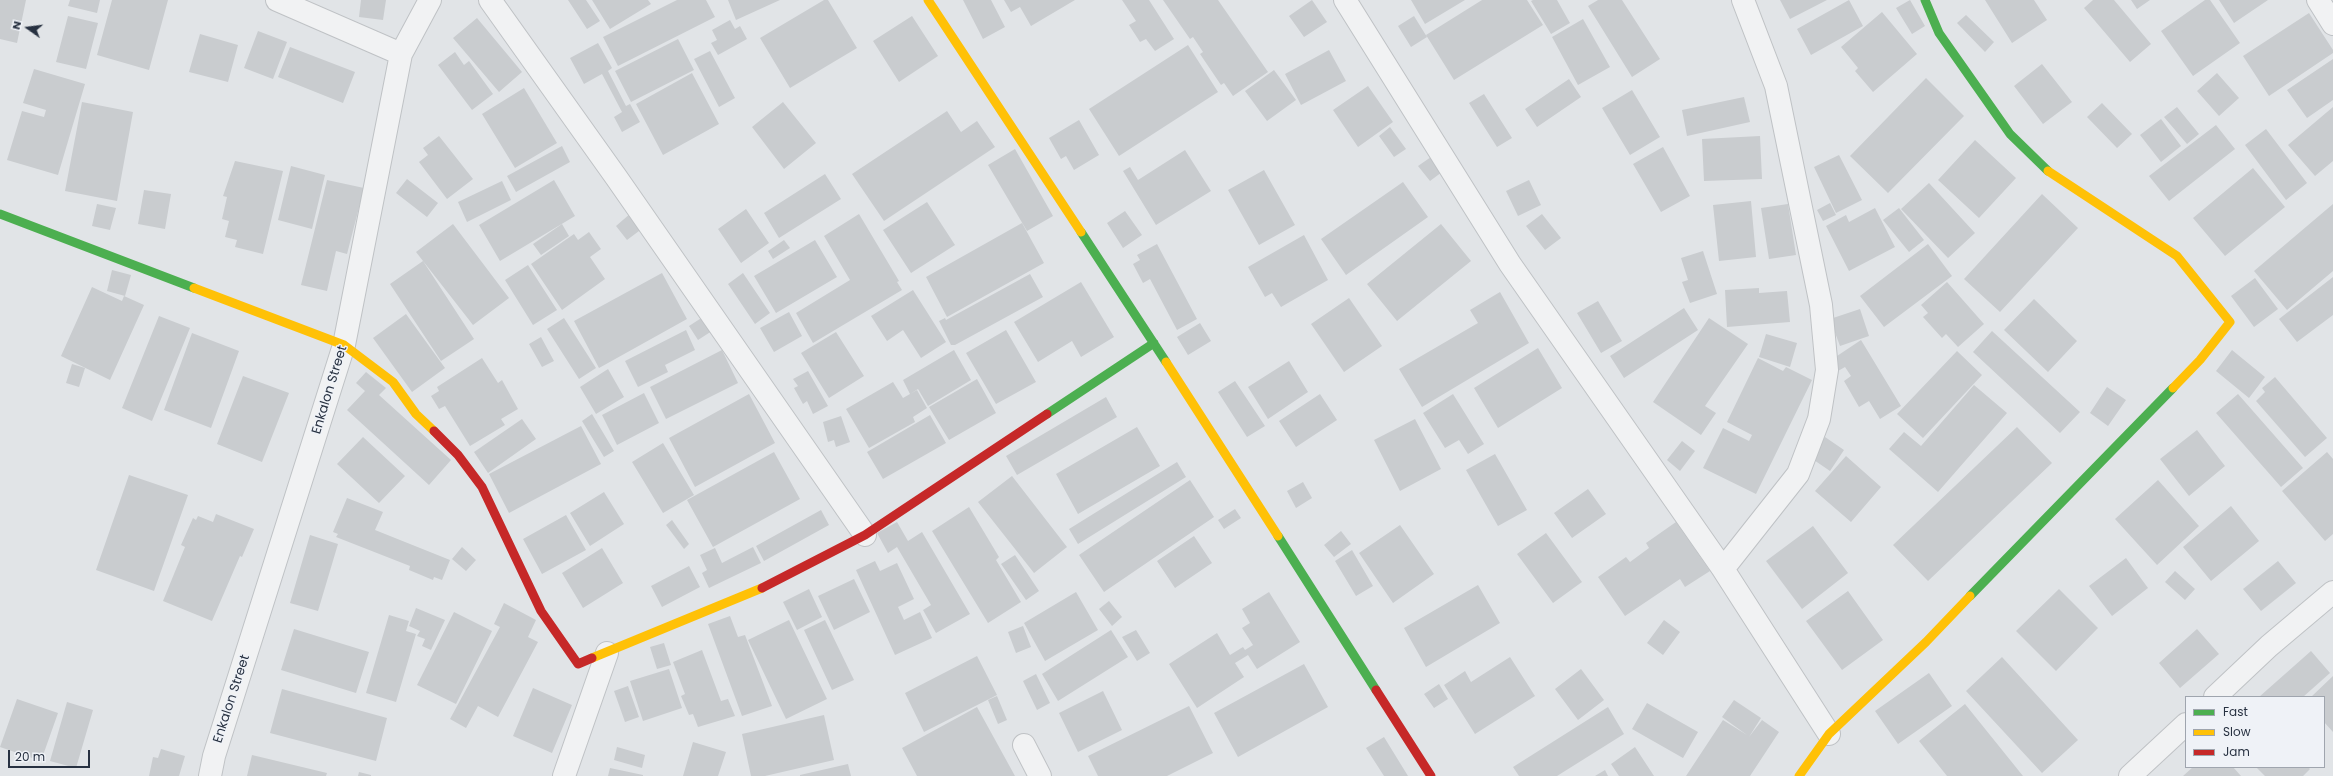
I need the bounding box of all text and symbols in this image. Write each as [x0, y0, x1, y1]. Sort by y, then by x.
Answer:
north arrow [8, 8, 48, 48]
text: N [8, 19, 25, 31]
street label: Enkalon Street [309, 344, 351, 436]
street label: Enkalon Street [210, 653, 254, 745]
legend [2185, 696, 2325, 768]
text: Fast [2223, 703, 2248, 720]
text: Slow [2223, 723, 2251, 740]
scale bar [10, 742, 92, 768]
text: Jam [2223, 743, 2250, 760]
text: 20 m [15, 748, 45, 765]

